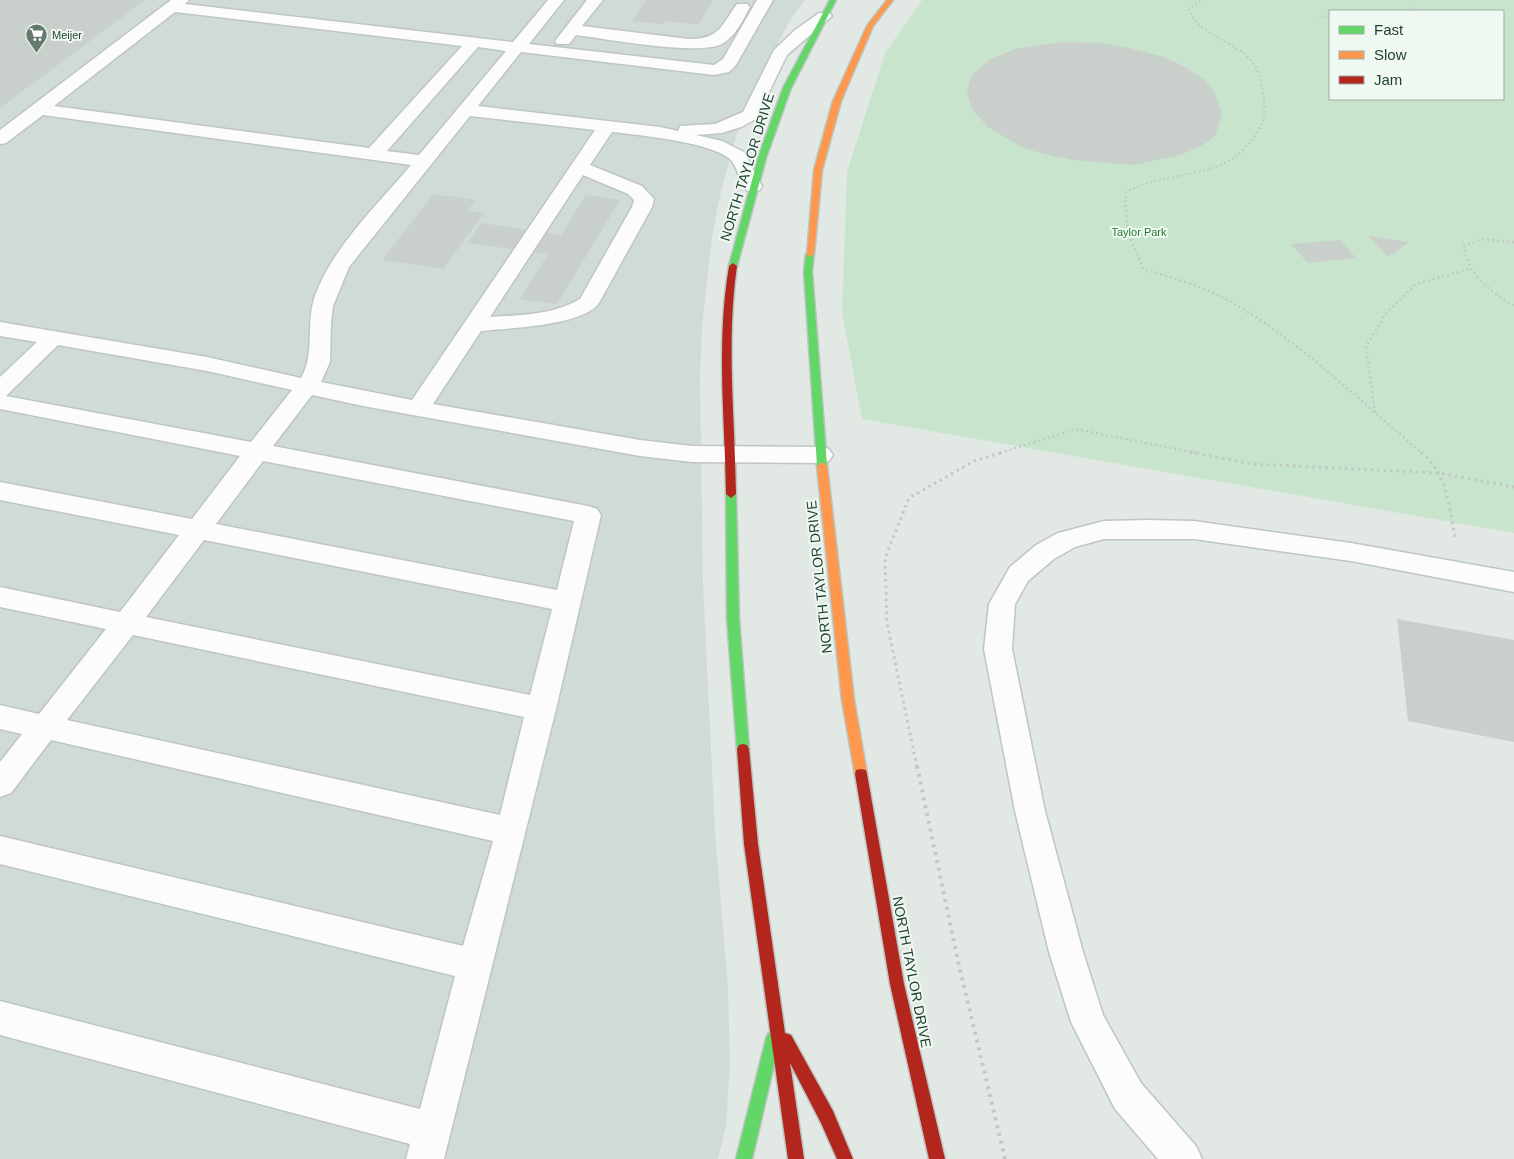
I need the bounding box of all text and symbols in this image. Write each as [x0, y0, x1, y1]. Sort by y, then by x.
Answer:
legend [1329, 10, 1504, 100]
text: Fast [1374, 21, 1404, 38]
supermarket icon: Meijer [24, 23, 48, 54]
place label: Meijer [52, 29, 82, 41]
text: Slow [1374, 46, 1407, 63]
text: Jam [1374, 71, 1402, 88]
street label: NORTH TAYLOR DRIVE [717, 91, 777, 243]
park label: Taylor Park [1111, 226, 1167, 238]
street label: NORTH TAYLOR DRIVE [803, 500, 835, 654]
street label: NORTH TAYLOR DRIVE [889, 895, 935, 1049]

